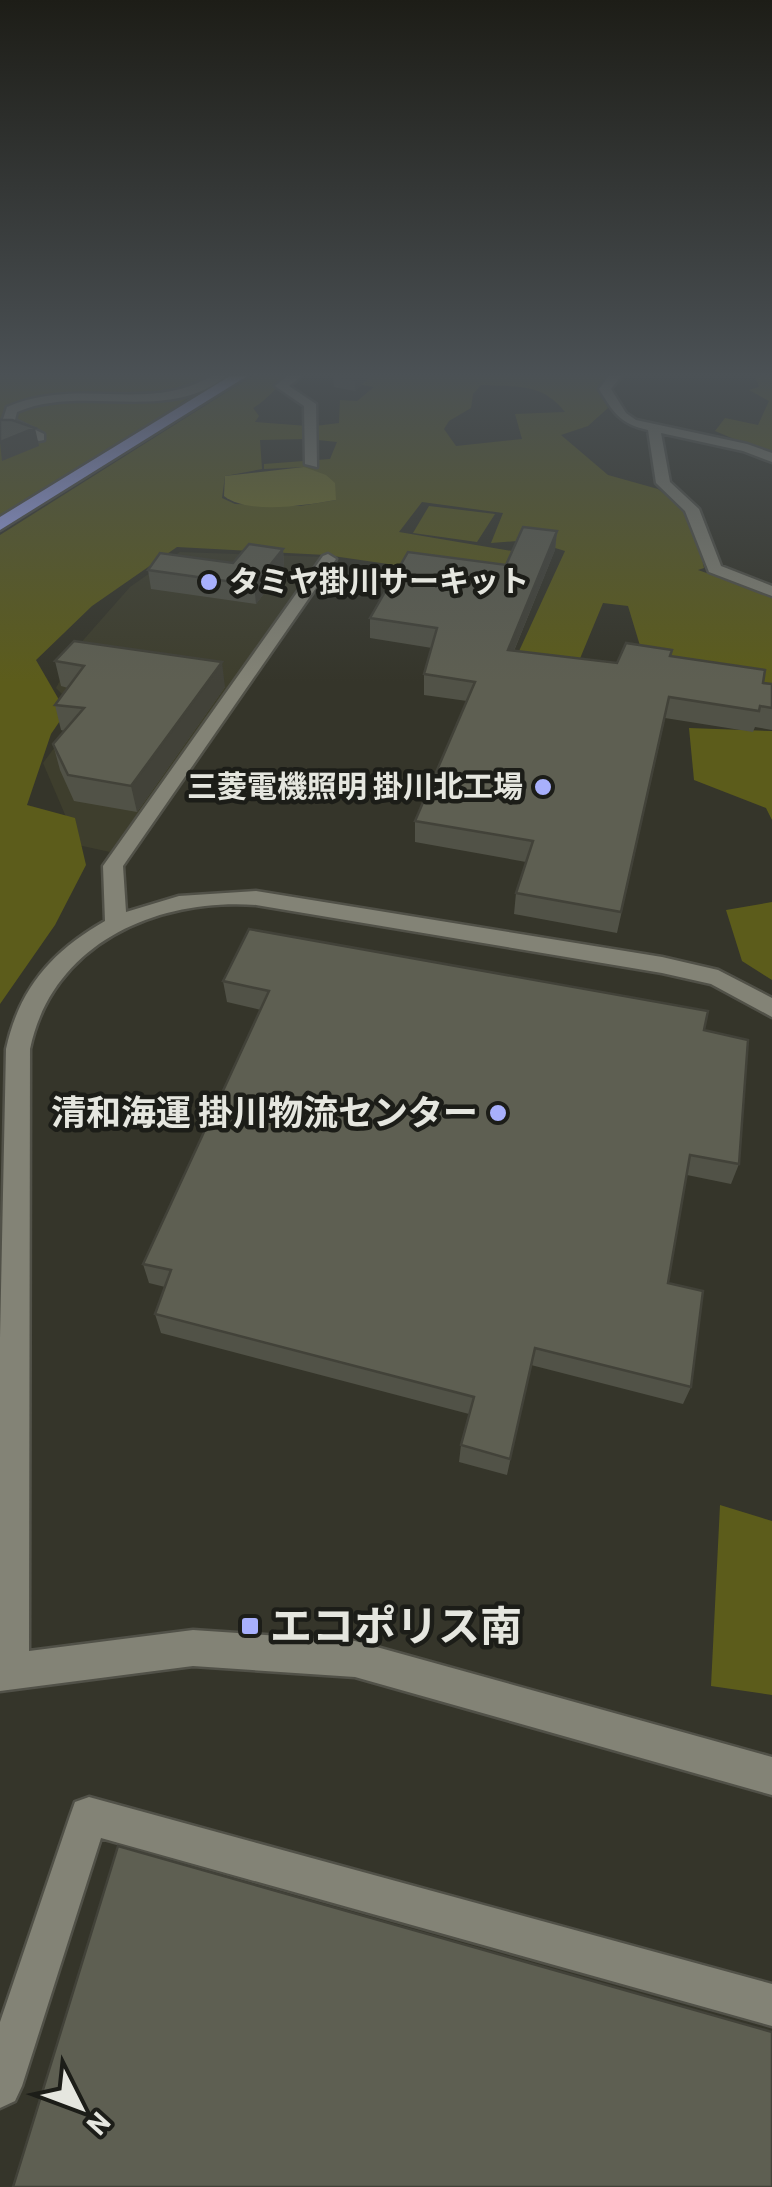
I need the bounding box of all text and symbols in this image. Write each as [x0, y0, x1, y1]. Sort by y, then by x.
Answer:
place label: タミヤ掛川サーキット [229, 562, 529, 598]
marker: タミヤ掛川サーキット [198, 571, 220, 593]
place label: 三菱電機照明 掛川北工場 [187, 767, 523, 803]
marker: 三菱電機照明 掛川北工場 [532, 776, 554, 798]
place label: 清和海運 掛川物流センター [51, 1090, 478, 1132]
marker: 清和海運 掛川物流センター [487, 1102, 509, 1124]
place label: エコポリス南 [270, 1599, 522, 1649]
marker: エコポリス南 [239, 1615, 261, 1637]
north arrow [30, 2057, 130, 2157]
text: N [80, 2106, 118, 2143]

